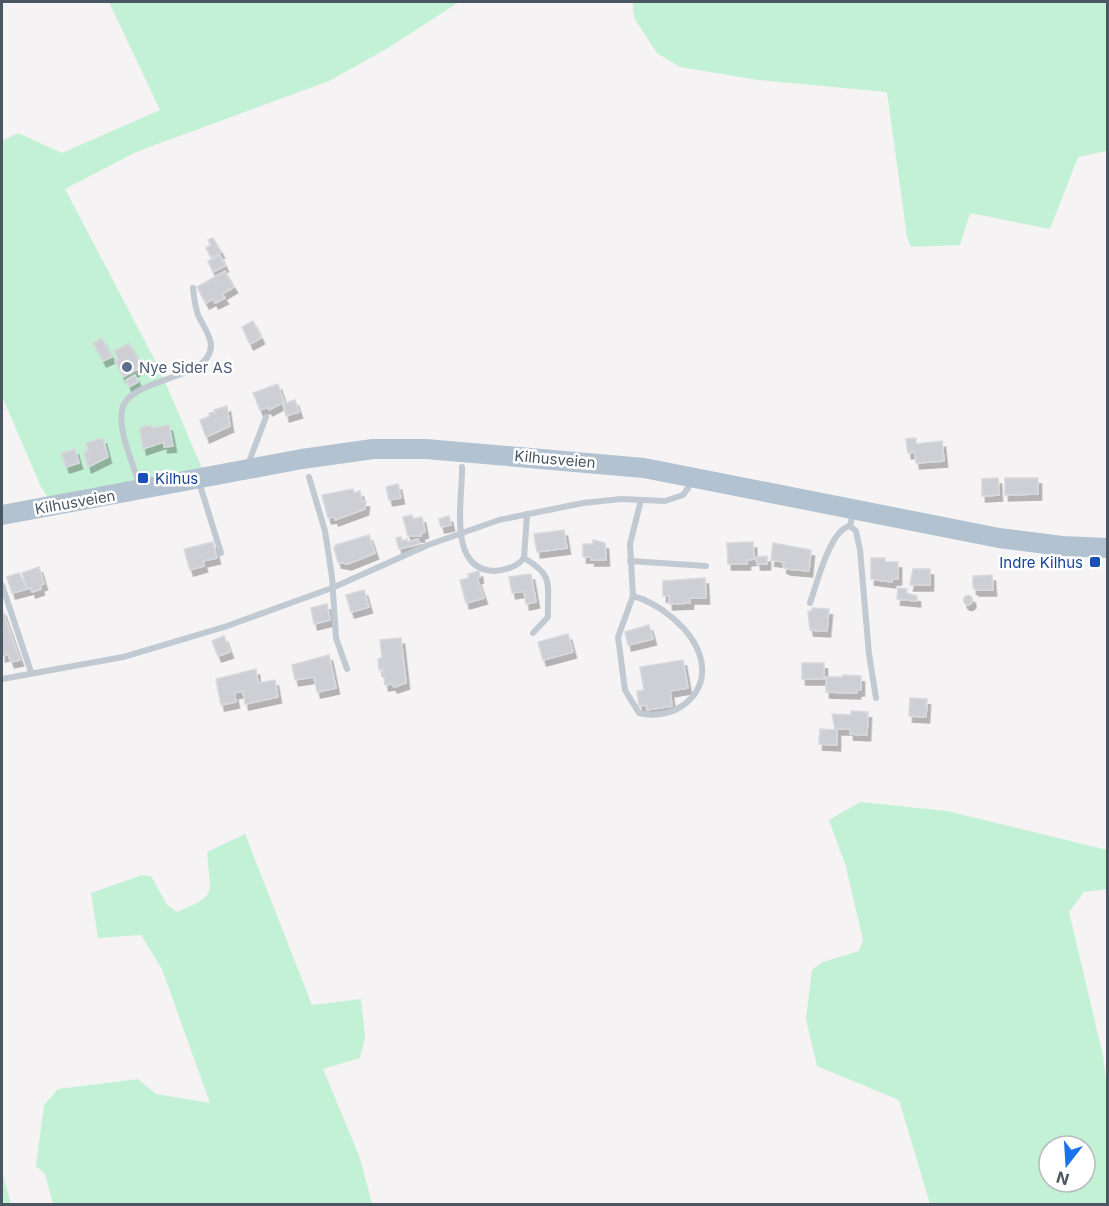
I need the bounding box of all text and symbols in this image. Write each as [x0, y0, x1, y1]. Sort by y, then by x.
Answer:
place label: Nye Sider AS [139, 358, 233, 377]
marker: Nye Sider AS [120, 360, 134, 374]
street label: Kilhusveien [514, 446, 596, 472]
place label: Kilhus [155, 469, 198, 488]
marker: Kilhus [136, 471, 150, 485]
street label: Kilhusveien [33, 486, 117, 518]
place label: Indre Kilhus [999, 553, 1083, 572]
marker: Indre Kilhus [1088, 555, 1102, 569]
north arrow [1037, 1134, 1097, 1194]
text: N [1054, 1167, 1071, 1190]

